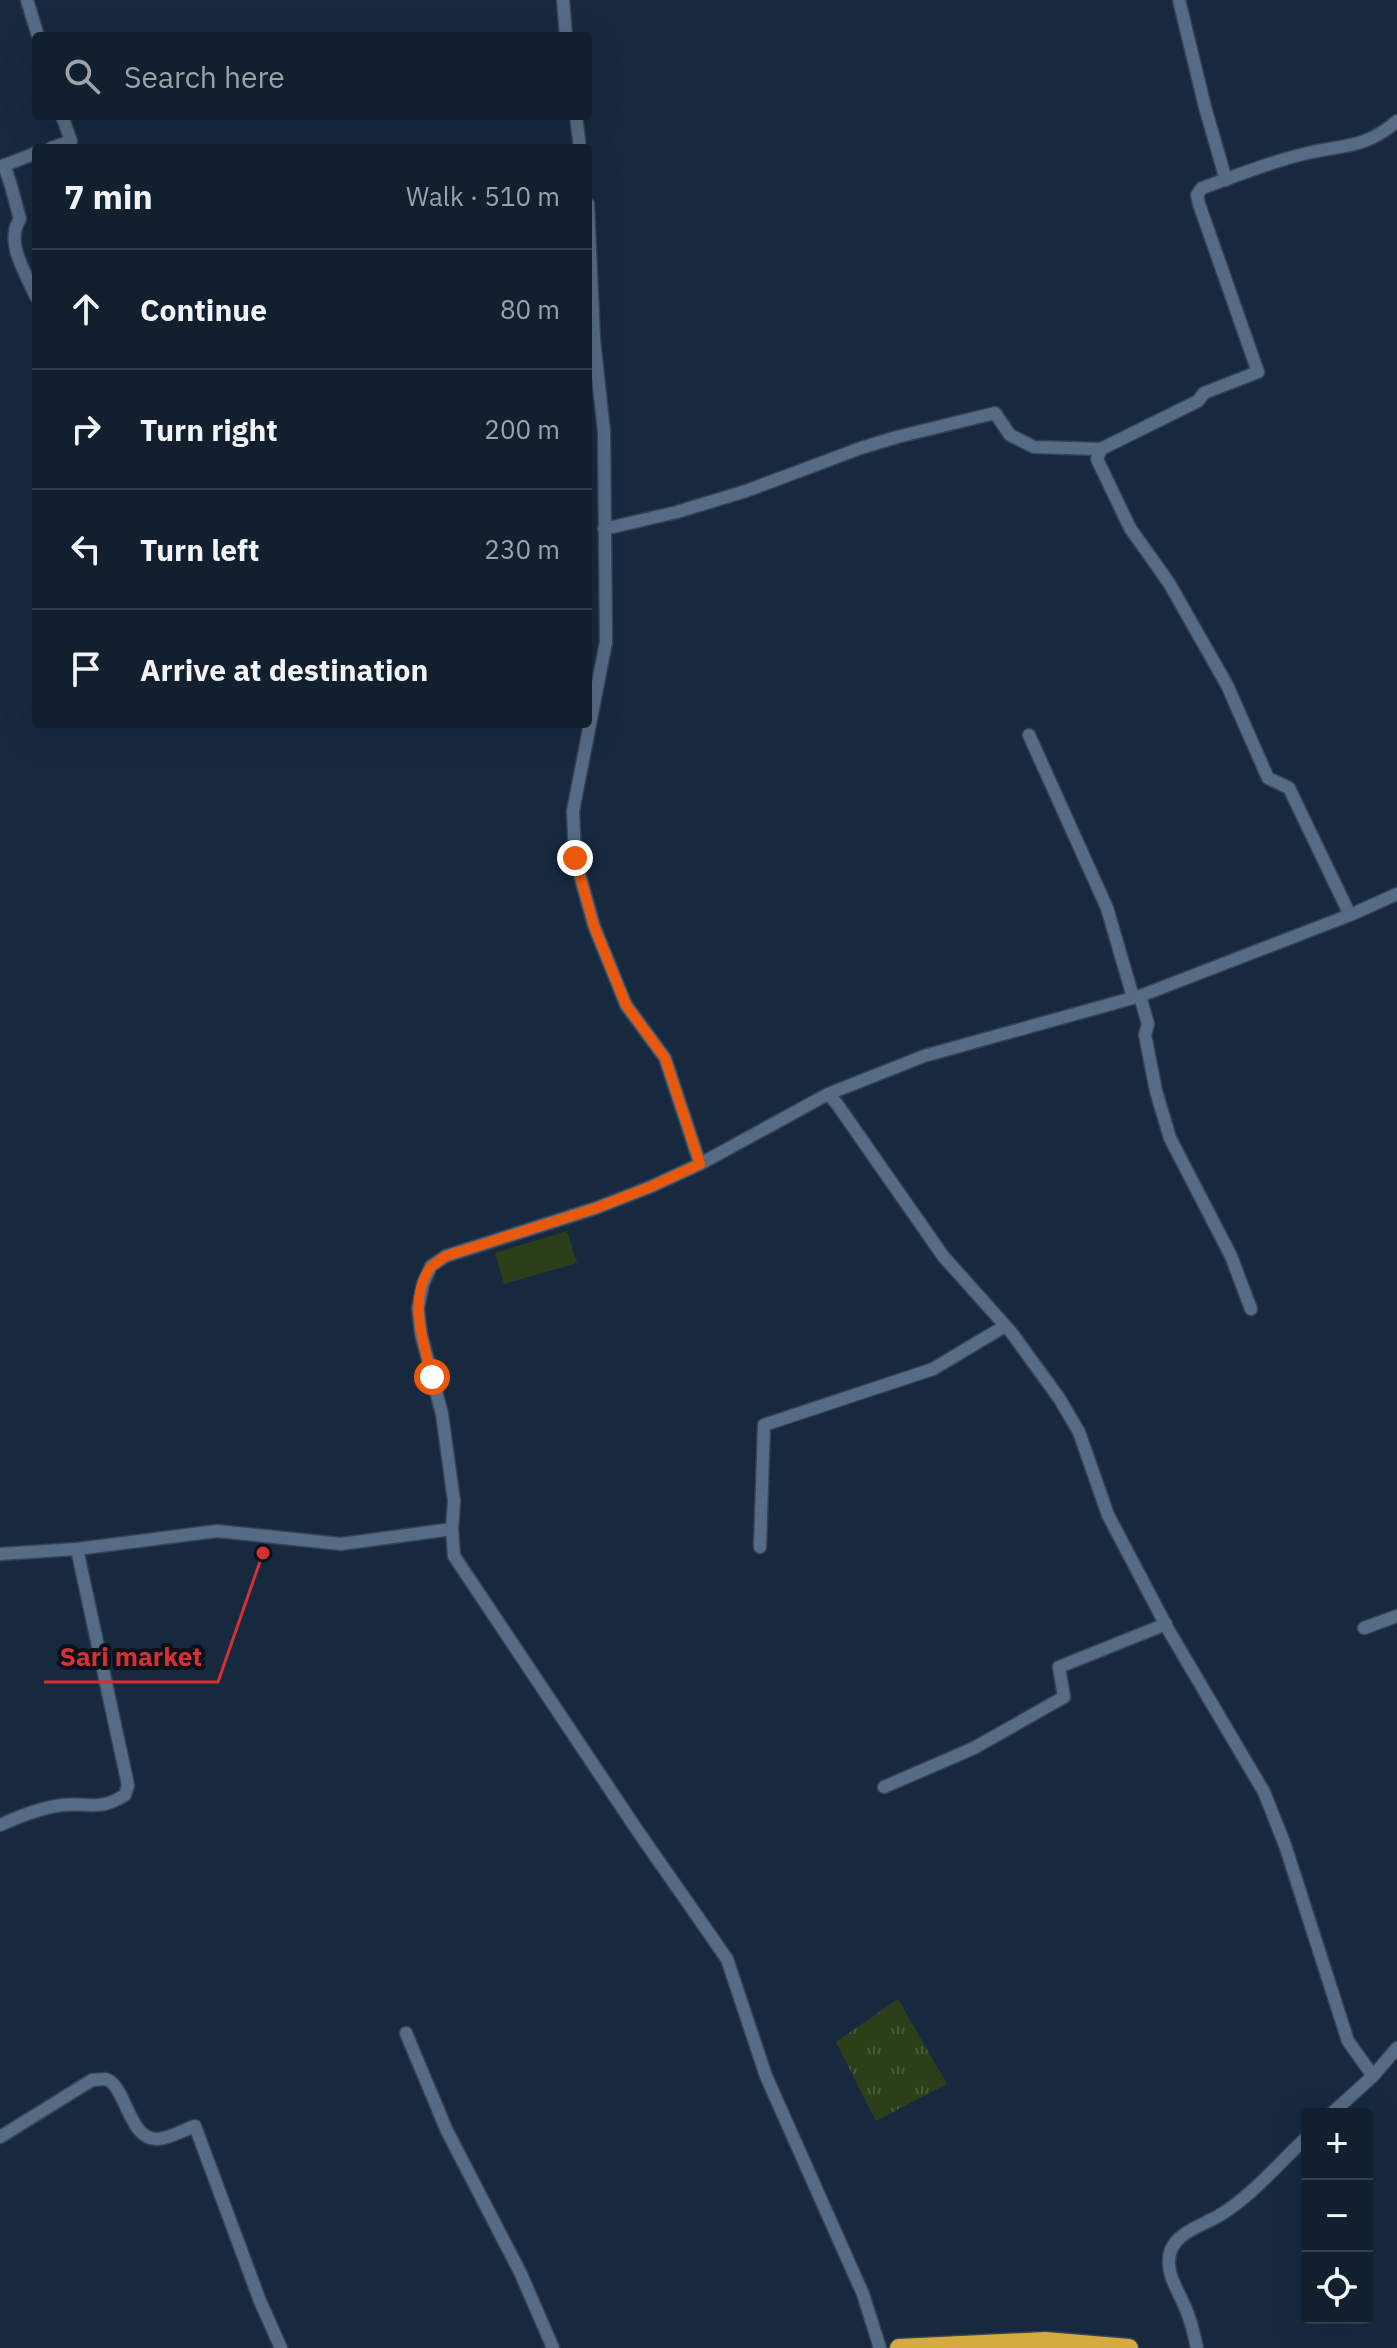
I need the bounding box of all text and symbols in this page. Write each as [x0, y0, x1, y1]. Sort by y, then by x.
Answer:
search box [32, 32, 592, 120]
icon: search [60, 54, 104, 98]
text: Search here [124, 57, 285, 96]
text: 7 min [64, 174, 153, 218]
text: Walk · 510 m [406, 179, 560, 213]
icon: ahead [64, 287, 108, 331]
text: Continue [140, 290, 267, 329]
text: 80 m [500, 292, 560, 326]
icon: right [64, 407, 108, 451]
text: Turn right [140, 410, 278, 449]
text: 200 m [484, 412, 560, 446]
icon: left [64, 527, 108, 571]
text: Turn left [140, 530, 259, 569]
text: 230 m [484, 532, 560, 566]
icon: arrive [64, 647, 108, 691]
text: Arrive at destination [140, 650, 428, 689]
route end [557, 840, 593, 876]
route start [414, 1359, 450, 1395]
callout: Sari market [44, 1632, 218, 1682]
text: Sari market [60, 1639, 202, 1673]
map controls [1301, 2108, 1373, 2324]
button: + [1301, 2108, 1373, 2180]
button: − [1301, 2180, 1373, 2252]
button: locate [1301, 2252, 1373, 2324]

